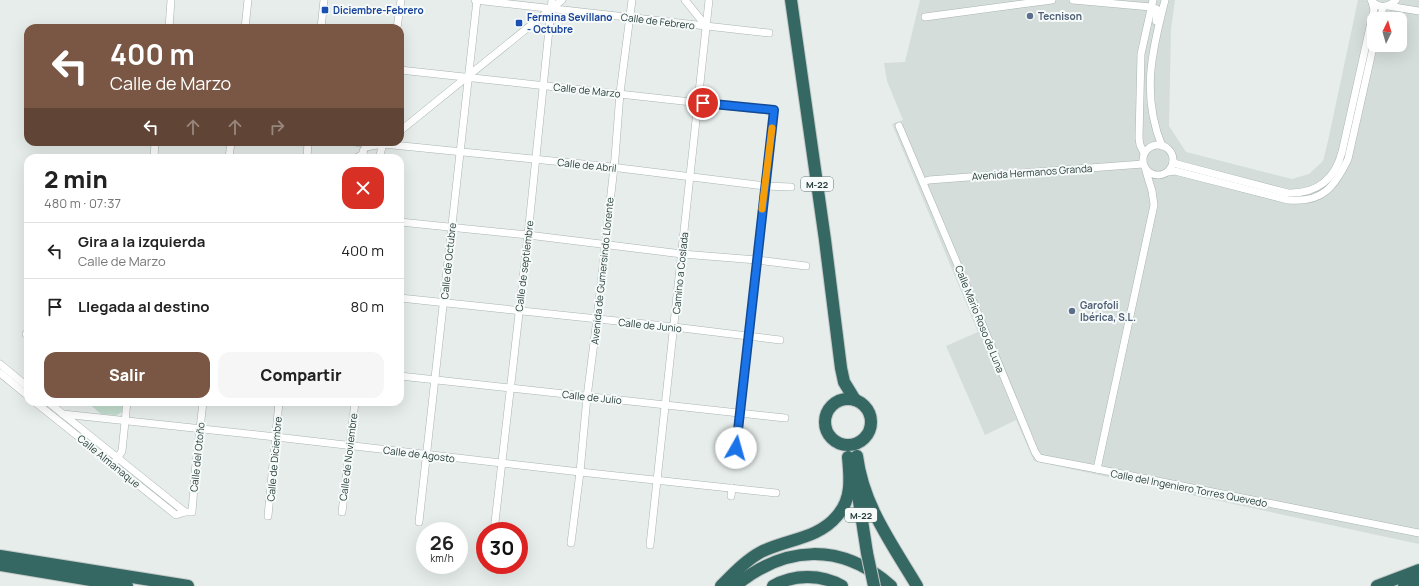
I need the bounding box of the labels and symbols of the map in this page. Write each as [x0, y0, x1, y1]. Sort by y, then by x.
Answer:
place label: Diciembre-Febrero [333, 3, 424, 17]
marker: Diciembre-Febrero [320, 5, 330, 15]
place label: Tecnison [1038, 9, 1082, 23]
place label: Fermina Sevillano - Octubre [527, 10, 612, 36]
street label: Calle de Febrero [620, 10, 696, 32]
marker: Tecnison [1025, 11, 1035, 21]
north arrow [1367, 12, 1407, 52]
marker: Fermina Sevillano - Octubre [514, 18, 524, 28]
street label: Calle de Marzo [553, 80, 621, 100]
pin [686, 86, 720, 120]
street label: Calle de Abril [557, 155, 617, 175]
street label: Avenida Hermanos Granda [971, 161, 1093, 183]
road number: M-22 [801, 177, 833, 191]
street label: Avenida de Gumersindo Llorente [587, 196, 617, 345]
street label: Calle de septiembre [511, 220, 537, 312]
street label: Calle de Octubre [437, 222, 459, 300]
street label: Camino a Coslada [669, 231, 691, 315]
street label: Calle Mario Roso de Luna [952, 263, 1008, 375]
place label: Garofoli Ibérica, S.L. [1080, 298, 1136, 324]
marker: Garofoli Ibérica, S.L. [1067, 306, 1077, 316]
street label: Calle de Junio [618, 315, 683, 335]
street label: Calle de Julio [561, 387, 623, 407]
street label: Calle de Noviembre [336, 412, 360, 502]
street label: Calle de Diciembre [263, 416, 285, 502]
street label: Calle del Otoño [186, 421, 208, 493]
position arrow [715, 427, 757, 469]
street label: Calle Almanaque [75, 431, 143, 491]
street label: Calle de Agosto [382, 443, 456, 465]
street label: Calle del Ingeniero Torres Quevedo [1109, 466, 1269, 510]
road number: M-22 [845, 508, 877, 522]
speed limit sign: 30 [476, 522, 528, 574]

